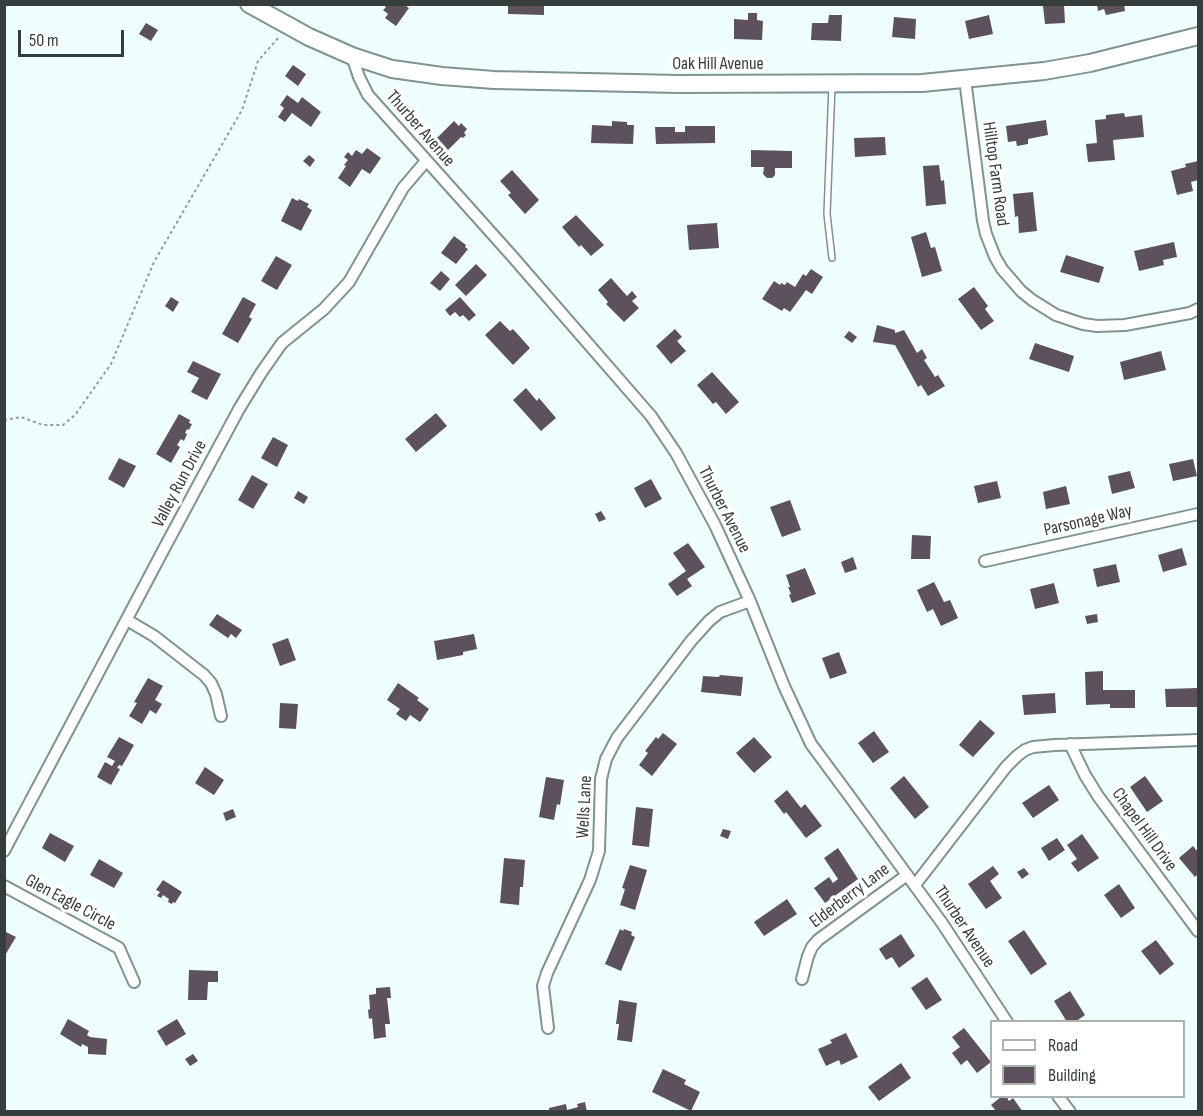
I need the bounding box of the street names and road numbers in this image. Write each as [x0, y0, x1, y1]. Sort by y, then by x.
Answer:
street label: Oak Hill Avenue [672, 53, 764, 75]
street label: Thurber Avenue [381, 86, 459, 172]
street label: Hilltop Farm Road [977, 120, 1013, 228]
street label: Valley Run Drive [148, 437, 212, 531]
street label: Thurber Avenue [693, 463, 755, 557]
street label: Parsonage Way [1042, 500, 1134, 542]
street label: Wells Lane [573, 775, 597, 839]
street label: Chapel Hill Drive [1107, 784, 1181, 876]
street label: Elderberry Lane [806, 859, 894, 933]
street label: Glen Eagle Circle [21, 870, 119, 936]
street label: Thurber Avenue [929, 882, 999, 972]

